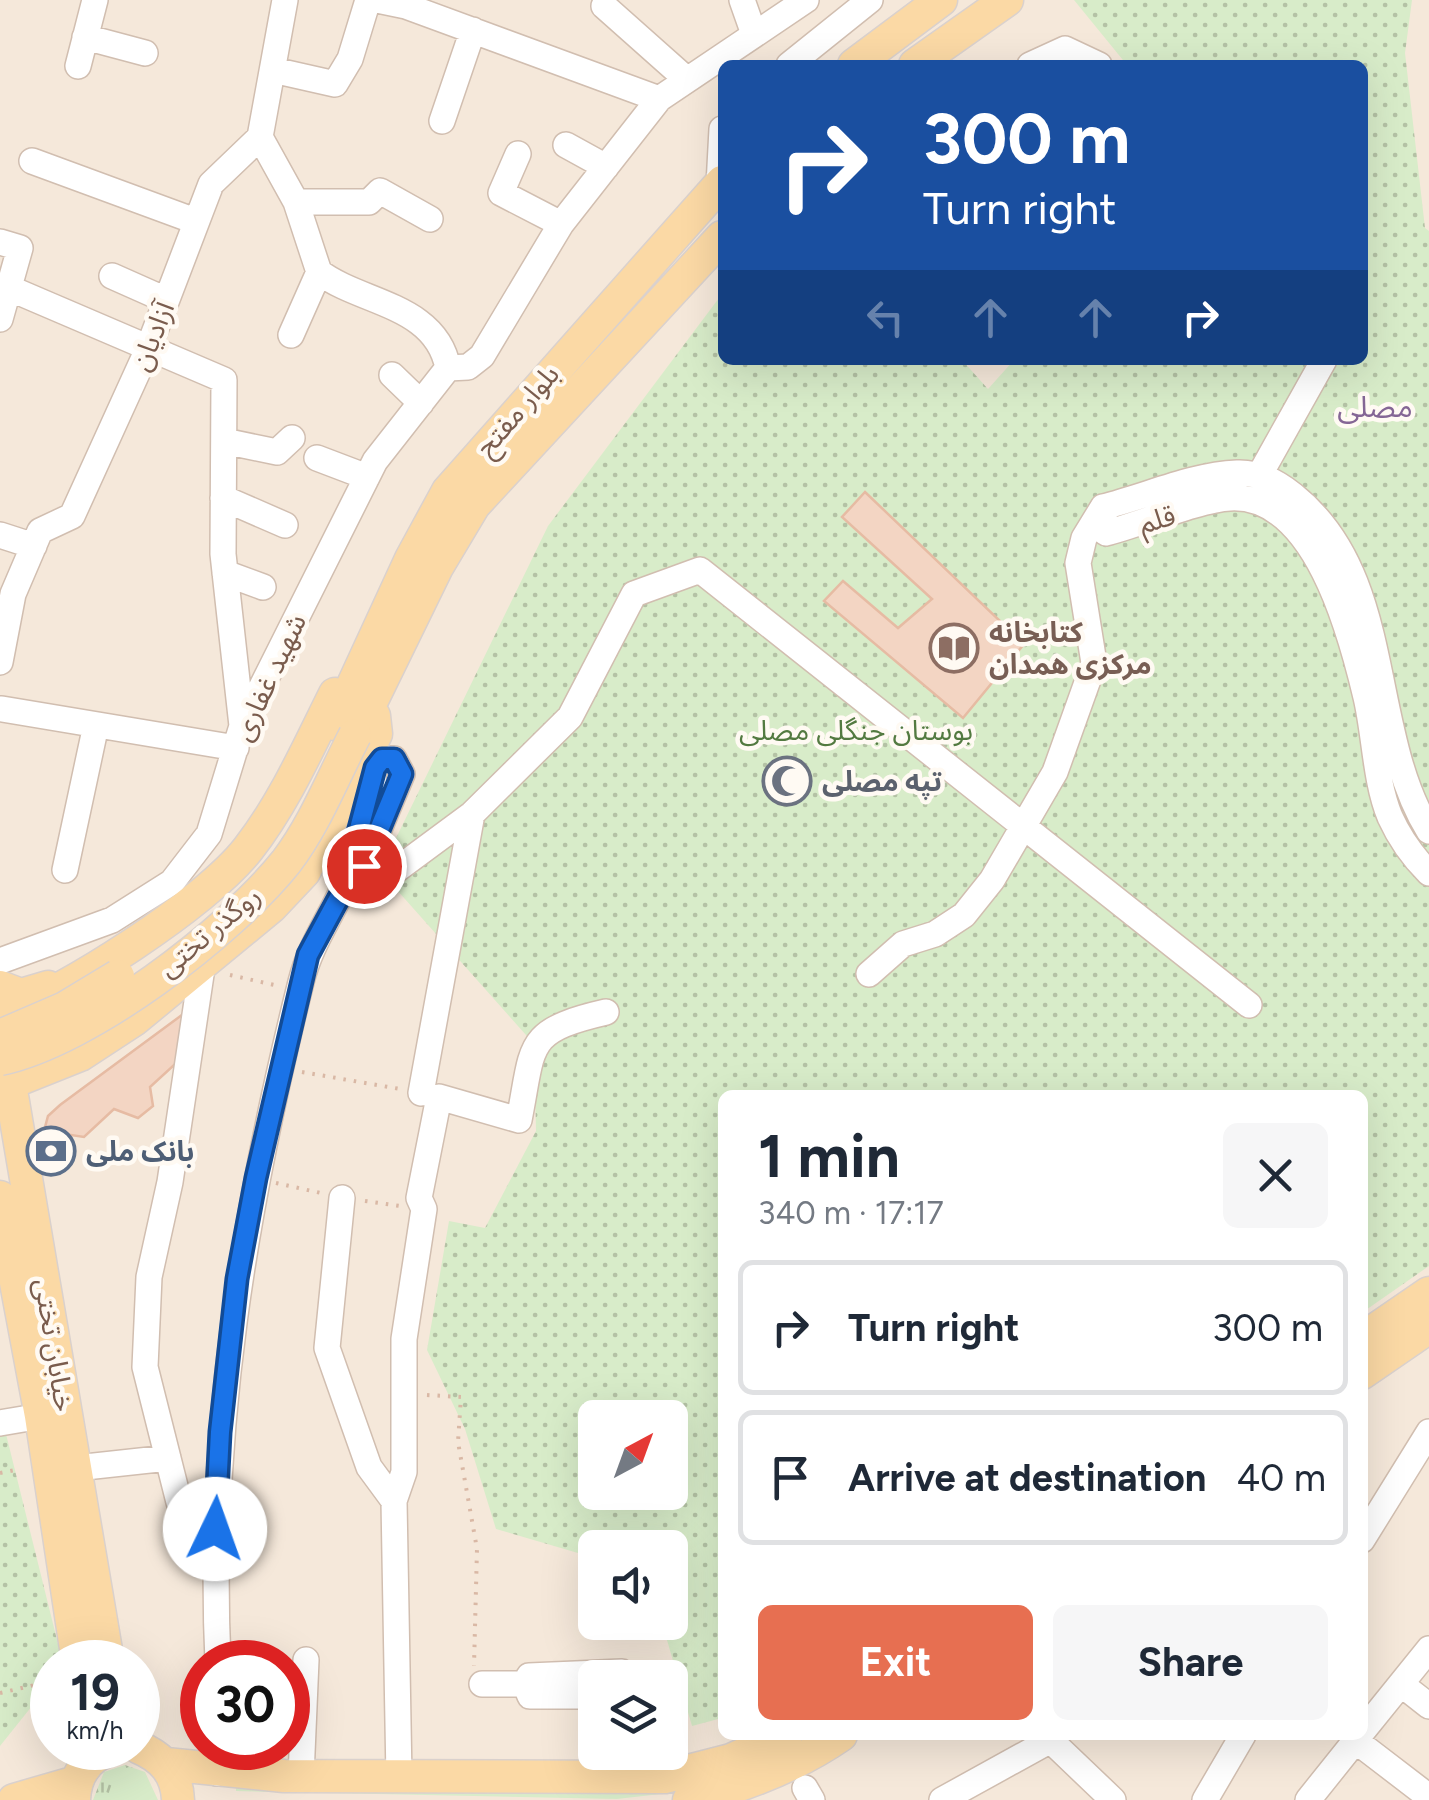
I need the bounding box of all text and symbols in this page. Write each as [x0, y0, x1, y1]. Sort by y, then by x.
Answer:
text: 300 m [923, 96, 1130, 181]
icon: right [758, 100, 888, 230]
text: Turn right [923, 181, 1116, 235]
icon: left [858, 290, 913, 345]
icon: ahead [963, 290, 1018, 345]
icon: ahead [1068, 290, 1123, 345]
icon: right [1173, 290, 1228, 345]
street label: آزادیان [123, 295, 182, 376]
street label: بلوار مفتح [468, 357, 569, 465]
district label: مصلی [1337, 388, 1413, 425]
street label: قلم [1135, 498, 1181, 545]
street label: شهید غفاری [225, 608, 313, 746]
place label: کتابخانه مرکزی همدان [989, 615, 1152, 681]
library icon: کتابخانه مرکزی همدان [928, 622, 980, 674]
park label: بوستان جنگلی مصلی [739, 713, 973, 747]
mosque icon: تپه مصلی [761, 755, 813, 807]
place label: تپه مصلی [822, 764, 942, 800]
pin [322, 824, 407, 909]
icon: arrive [337, 839, 392, 894]
street label: روگذر تختی [151, 878, 267, 984]
text: 1 min [758, 1120, 900, 1192]
button: close [1223, 1123, 1328, 1228]
bank icon: بانک ملی [25, 1125, 77, 1177]
place label: بانک ملی [86, 1134, 194, 1168]
text: 340 m · 17:17 [758, 1194, 944, 1232]
street label: خیابان تختی [28, 1276, 82, 1414]
icon: right [763, 1300, 818, 1355]
text: Turn right [848, 1305, 1020, 1351]
text: 300 m [1212, 1305, 1323, 1351]
north arrow [578, 1400, 688, 1510]
map controls [578, 1400, 688, 1770]
icon: arrive [763, 1450, 818, 1505]
text: Arrive at destination [848, 1455, 1206, 1501]
text: 40 m [1236, 1455, 1326, 1501]
position arrow [163, 1477, 267, 1581]
button: sound [578, 1530, 688, 1640]
button: Exit [758, 1605, 1033, 1720]
button: Share [1053, 1605, 1328, 1720]
speed limit sign: 30 [180, 1640, 310, 1770]
button: layers [578, 1660, 688, 1770]
text: 19 [70, 1662, 120, 1723]
text: km/h [66, 1715, 124, 1745]

